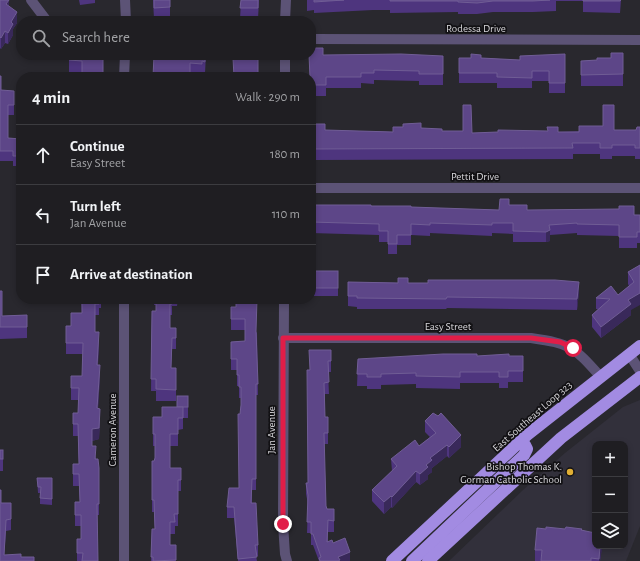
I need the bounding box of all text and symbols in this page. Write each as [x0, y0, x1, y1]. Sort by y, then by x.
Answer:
search box [16, 16, 316, 60]
street label: Rodessa Drive [446, 23, 506, 34]
icon: search [30, 27, 52, 49]
text: Search here [62, 30, 130, 45]
text: 4 min [32, 89, 70, 106]
text: Walk · 290 m [235, 91, 300, 104]
text: Continue [70, 139, 125, 154]
icon: ahead [32, 144, 54, 166]
text: 180 m [270, 148, 300, 161]
text: Easy Street [70, 157, 125, 170]
street label: Pettit Drive [451, 171, 499, 182]
text: Turn left [70, 199, 121, 214]
icon: left [32, 204, 54, 226]
text: 110 m [272, 208, 300, 221]
text: Jan Avenue [70, 217, 126, 230]
icon: arrive [32, 264, 54, 286]
text: Arrive at destination [70, 267, 193, 282]
street label: Easy Street [425, 321, 472, 332]
route start [564, 339, 582, 357]
street label: East Southeast Loop 323 [491, 379, 574, 454]
street label: Cameron Avenue [107, 394, 118, 466]
street label: Jan Avenue [266, 406, 277, 454]
map controls [592, 441, 628, 549]
button: + [592, 441, 628, 477]
place label: Bishop Thomas K. Gorman Catholic School [460, 461, 562, 485]
marker: Bishop Thomas K. Gorman Catholic School [565, 467, 575, 477]
button: − [592, 477, 628, 513]
button: layers [592, 513, 628, 549]
route end [274, 515, 292, 533]

